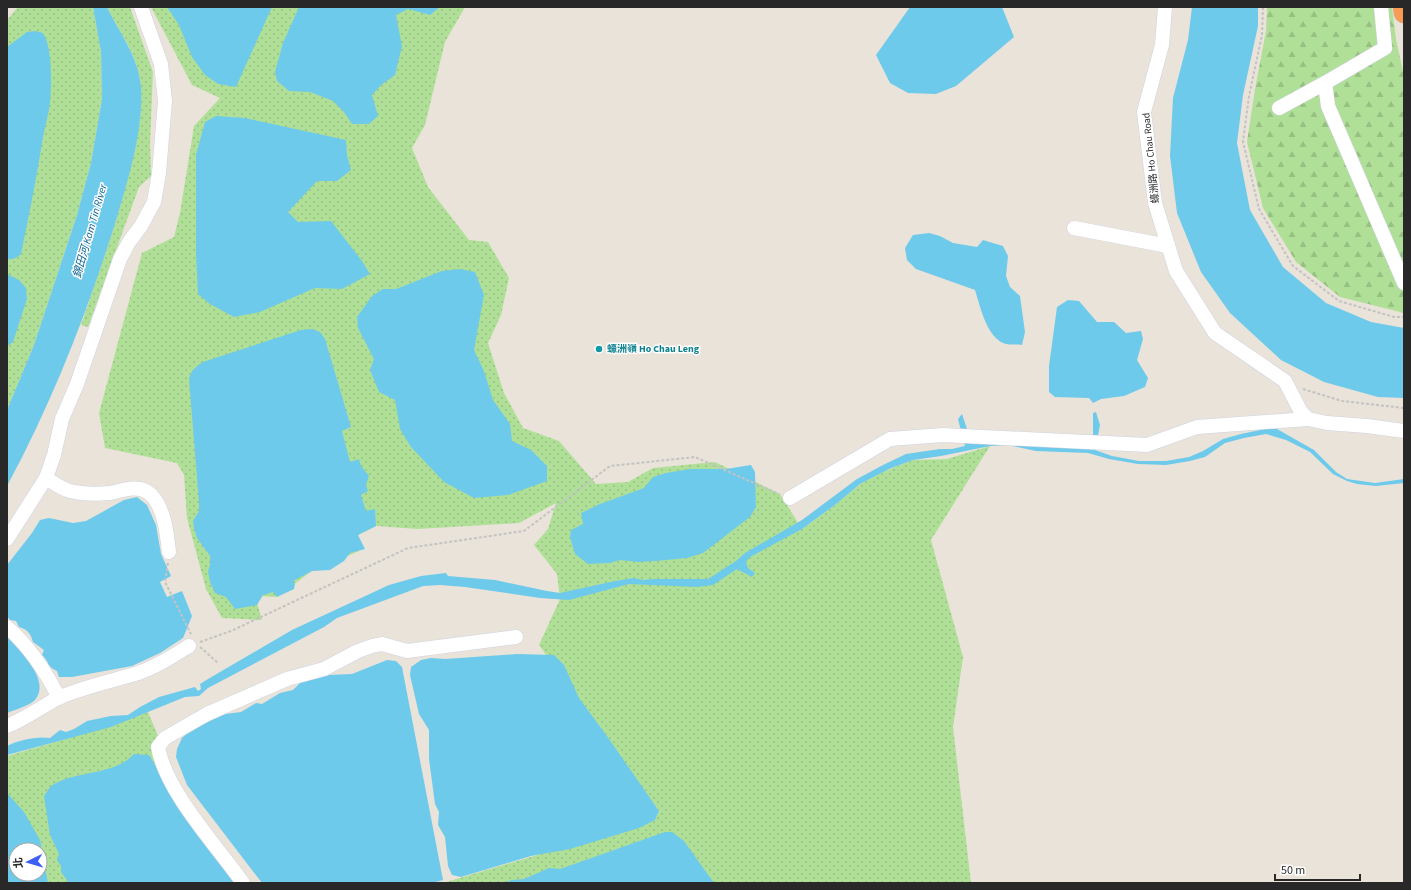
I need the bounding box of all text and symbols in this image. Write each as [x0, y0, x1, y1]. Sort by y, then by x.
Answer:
street label: 蠔洲路 Ho Chau Road [1139, 112, 1163, 204]
water label: 錦田河 Kam Tin River [69, 181, 111, 280]
place label: 蠔洲嶺 Ho Chau Leng [607, 342, 700, 356]
marker: 蠔洲嶺 Ho Chau Leng [594, 344, 604, 354]
north arrow [8, 842, 48, 882]
scale bar [1275, 856, 1360, 882]
text: 北 [11, 857, 26, 869]
text: 50 m [1281, 862, 1305, 879]

